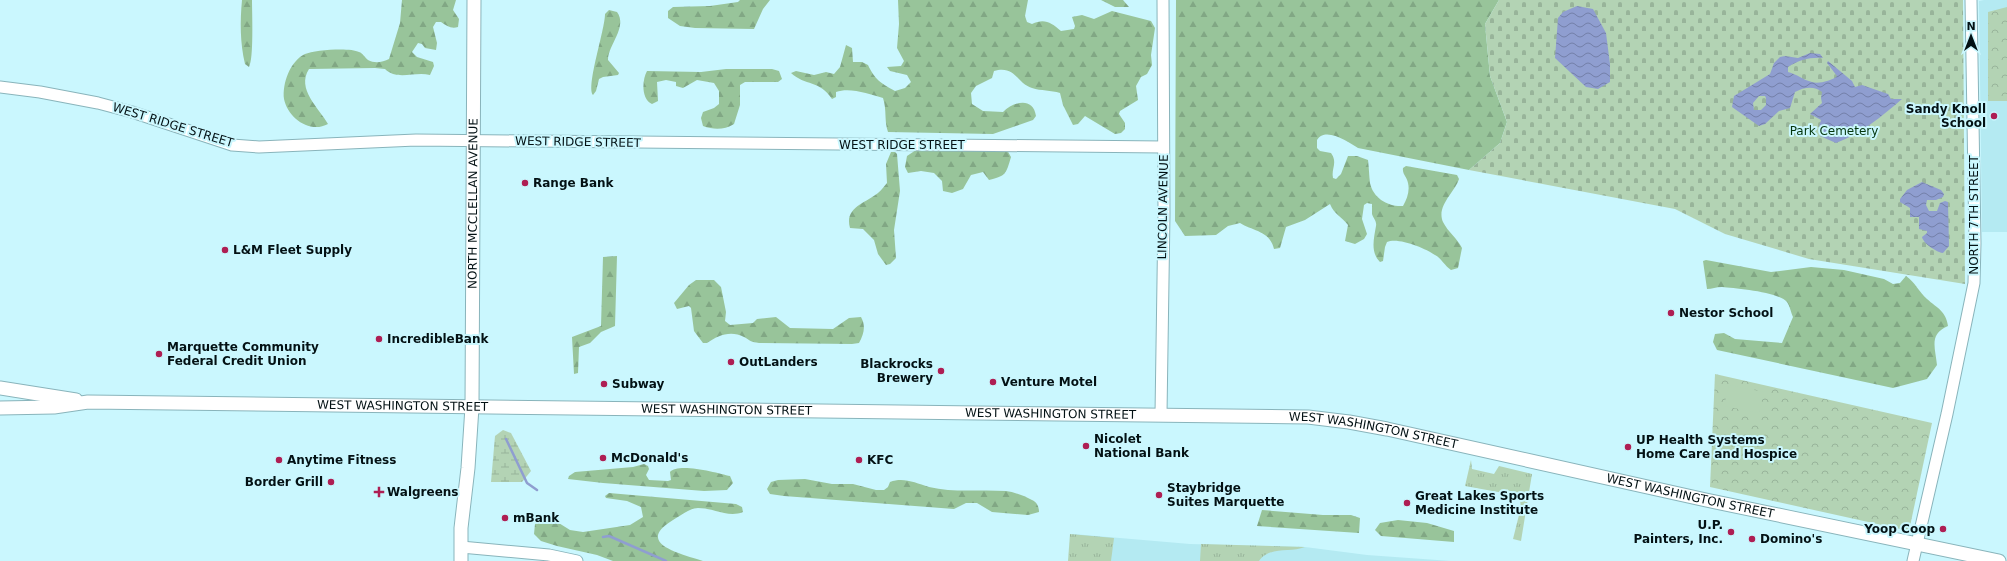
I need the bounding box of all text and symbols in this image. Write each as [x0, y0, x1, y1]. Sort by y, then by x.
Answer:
north arrow [1951, 16, 1991, 56]
text: N [1966, 20, 1976, 33]
street label: WEST RIDGE STREET [111, 100, 236, 150]
place label: Sandy Knoll School [1906, 102, 1986, 130]
marker: Sandy Knoll School [1989, 111, 1999, 121]
street label: NORTH MCCLELLAN AVENUE [466, 118, 480, 289]
park label: Park Cemetery [1790, 124, 1878, 138]
street label: WEST RIDGE STREET [515, 134, 642, 150]
street label: WEST RIDGE STREET [839, 138, 966, 152]
street label: LINCOLN AVENUE [1155, 154, 1171, 260]
street label: NORTH 7TH STREET [1967, 155, 1981, 275]
place label: Range Bank [533, 176, 615, 190]
marker: Range Bank [520, 178, 530, 188]
place label: L&M Fleet Supply [233, 243, 352, 257]
marker: L&M Fleet Supply [220, 245, 230, 255]
place label: Nestor School [1679, 306, 1773, 320]
marker: Nestor School [1666, 308, 1676, 318]
place label: IncredibleBank [387, 332, 490, 346]
marker: IncredibleBank [374, 334, 384, 344]
place label: Marquette Community Federal Credit Union [167, 340, 319, 368]
marker: Marquette Community Federal Credit Union [154, 349, 164, 359]
place label: OutLanders [739, 355, 818, 369]
marker: OutLanders [726, 357, 736, 367]
place label: Blackrocks Brewery [860, 357, 933, 385]
marker: Blackrocks Brewery [936, 366, 946, 376]
place label: Venture Motel [1001, 375, 1097, 389]
place label: Subway [612, 377, 665, 391]
marker: Venture Motel [988, 377, 998, 387]
marker: Subway [599, 379, 609, 389]
street label: WEST WASHINGTON STREET [317, 398, 489, 414]
street label: WEST WASHINGTON STREET [641, 402, 813, 418]
street label: WEST WASHINGTON STREET [965, 406, 1137, 422]
street label: WEST WASHINGTON STREET [1289, 410, 1460, 452]
place label: Nicolet National Bank [1094, 432, 1190, 460]
place label: UP Health Systems Home Care and Hospice [1636, 433, 1797, 461]
marker: Nicolet National Bank [1081, 441, 1091, 451]
marker: UP Health Systems Home Care and Hospice [1623, 442, 1633, 452]
place label: McDonald's [611, 451, 688, 465]
place label: Anytime Fitness [287, 453, 396, 467]
marker: McDonald's [598, 453, 608, 463]
place label: KFC [867, 453, 893, 467]
marker: Anytime Fitness [274, 455, 284, 465]
marker: KFC [854, 455, 864, 465]
street label: WEST WASHINGTON STREET [1605, 471, 1776, 521]
place label: Border Grill [245, 475, 323, 489]
marker: Border Grill [326, 477, 336, 487]
place label: Staybridge Suites Marquette [1167, 481, 1284, 509]
place label: Walgreens [387, 485, 459, 499]
marker: Walgreens [374, 487, 384, 497]
place label: Great Lakes Sports Medicine Institute [1415, 489, 1544, 517]
marker: Staybridge Suites Marquette [1154, 490, 1164, 500]
marker: Great Lakes Sports Medicine Institute [1402, 498, 1412, 508]
place label: mBank [513, 511, 560, 525]
marker: mBank [500, 513, 510, 523]
place label: U.P. Painters, Inc. [1633, 518, 1723, 546]
place label: Yoop Coop [1863, 522, 1935, 536]
marker: Yoop Coop [1938, 524, 1948, 534]
marker: U.P. Painters, Inc. [1726, 527, 1736, 537]
place label: Domino's [1760, 532, 1822, 546]
marker: Domino's [1747, 534, 1757, 544]

